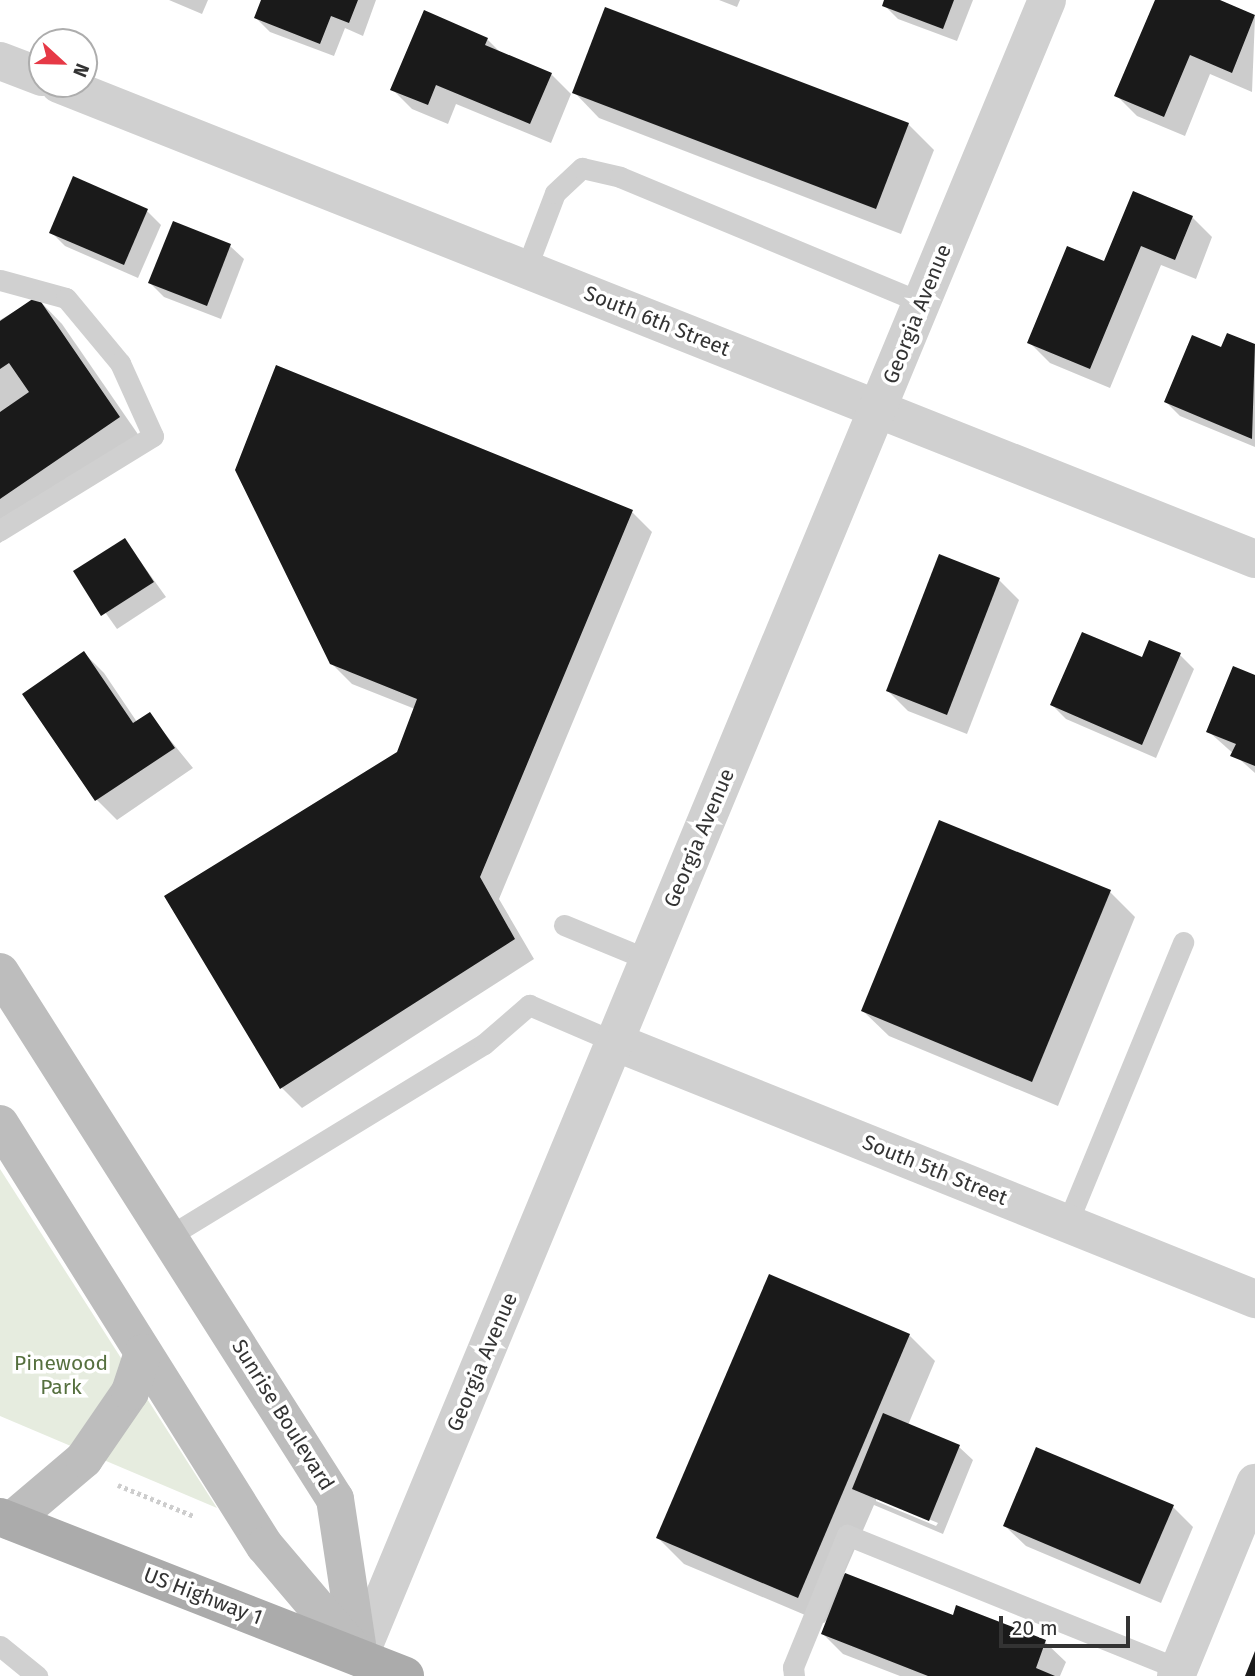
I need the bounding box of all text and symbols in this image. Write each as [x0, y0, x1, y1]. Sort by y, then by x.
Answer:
north arrow [28, 28, 98, 98]
text: N [68, 60, 94, 80]
street label: Georgia Avenue [878, 241, 956, 387]
street label: South 6th Street [580, 280, 734, 362]
street label: Georgia Avenue [658, 765, 740, 911]
street label: South 5th Street [859, 1129, 1011, 1211]
street label: Georgia Avenue [441, 1289, 523, 1435]
street label: Sunrise Boulevard [226, 1335, 340, 1495]
park label: Pinewood Park [14, 1350, 108, 1400]
street label: US Highway 1 [140, 1562, 266, 1630]
scale bar [1003, 1602, 1134, 1646]
text: 20 m [1012, 1615, 1058, 1641]

